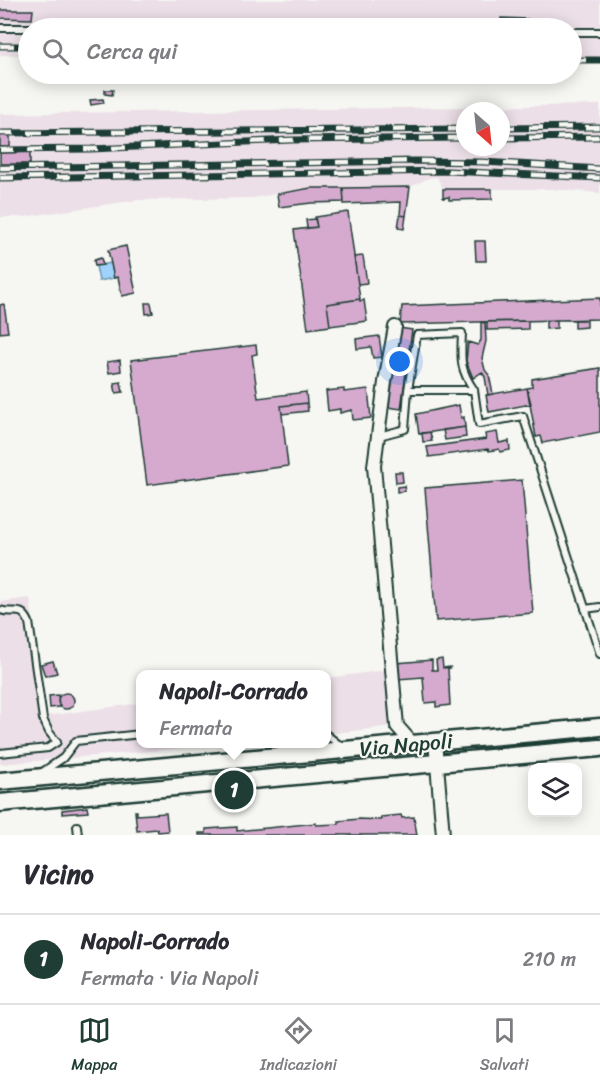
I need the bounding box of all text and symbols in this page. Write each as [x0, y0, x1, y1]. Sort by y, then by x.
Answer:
search box [18, 18, 582, 84]
text: Cerca qui [87, 32, 177, 71]
icon: search [39, 35, 72, 68]
north arrow [456, 102, 510, 156]
your location [385, 347, 414, 376]
popup [136, 670, 331, 748]
text: Napoli-Corrado [159, 672, 308, 711]
text: Fermata [159, 711, 232, 746]
street label: Via Napoli [358, 722, 455, 768]
map controls [528, 763, 582, 817]
button: layers [528, 763, 582, 817]
pin: 1 [214, 768, 254, 812]
text: Vicino [24, 851, 94, 897]
text: Napoli-Corrado [81, 922, 229, 961]
text: 1 [39, 942, 48, 977]
text: 210 m [523, 942, 576, 977]
text: Fermata · Via Napoli [81, 961, 258, 996]
tab: Mappa [71, 1014, 117, 1079]
tab: Indicazioni [260, 1014, 337, 1079]
tab: Salvati [480, 1014, 529, 1079]

